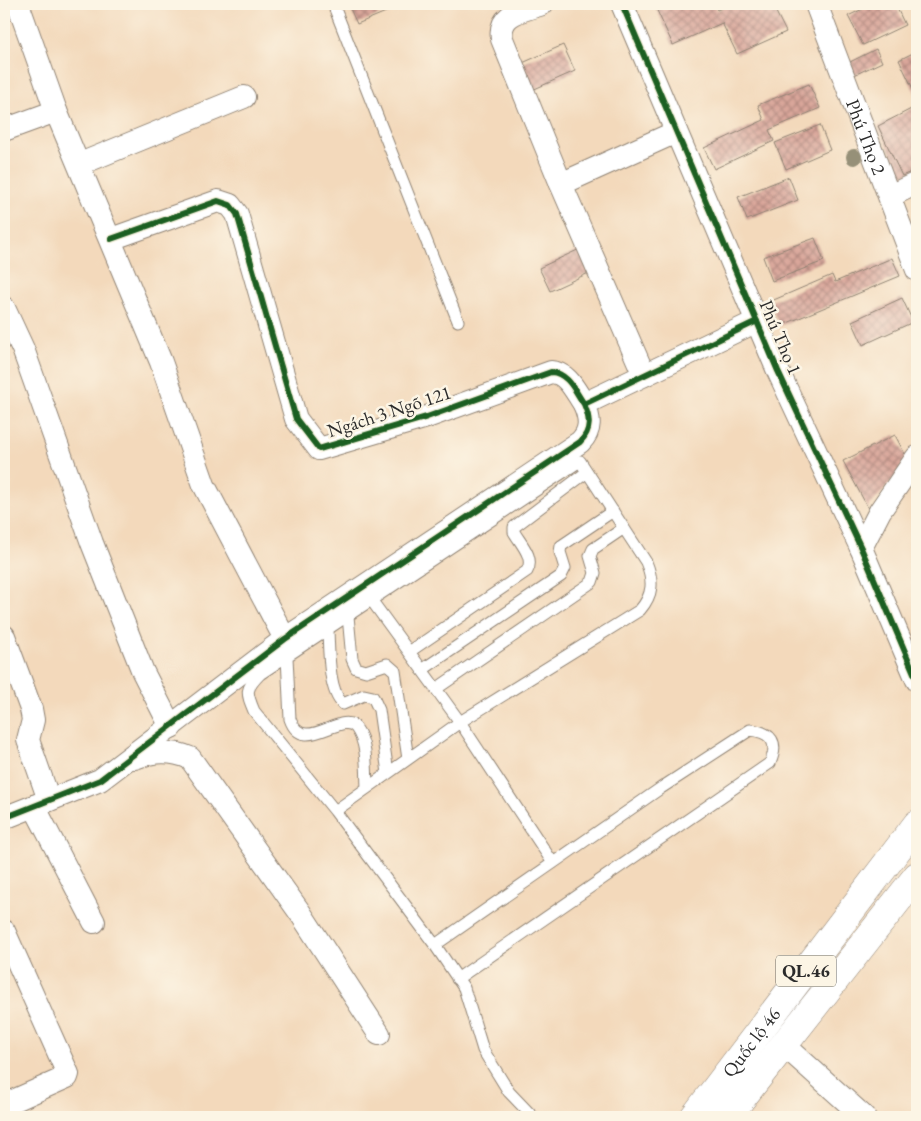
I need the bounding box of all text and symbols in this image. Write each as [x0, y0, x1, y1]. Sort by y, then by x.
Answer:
street label: Phú Thọ 2 [840, 96, 892, 178]
street label: Phú Thọ 1 [754, 296, 807, 378]
street label: Ngách 3 Ngõ 121 [324, 380, 454, 443]
road number: QL.46 [776, 956, 836, 986]
street label: Quốc lộ 46 [717, 1003, 786, 1082]

